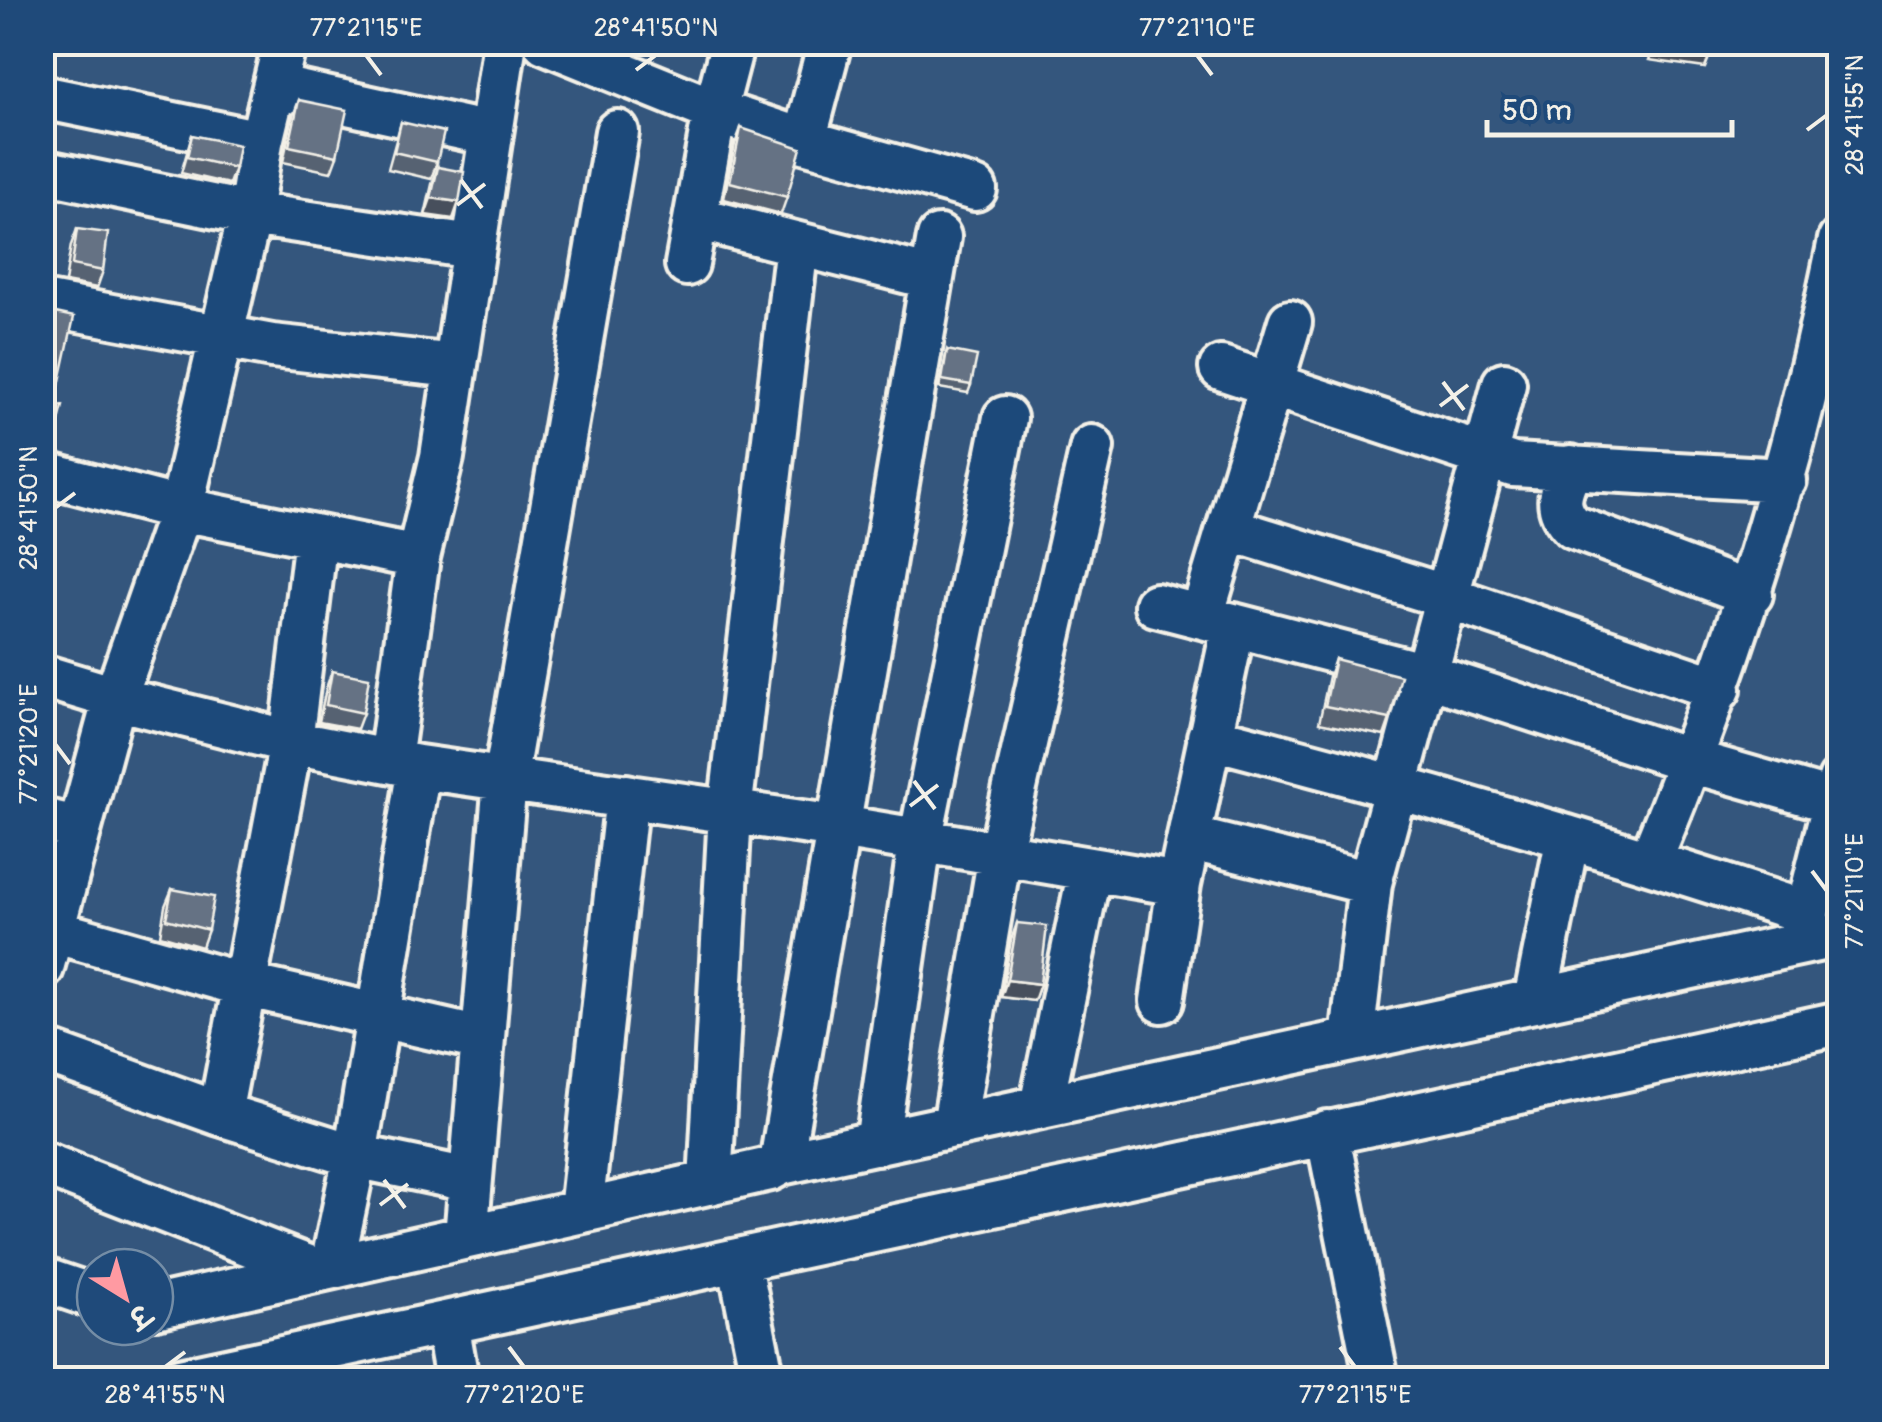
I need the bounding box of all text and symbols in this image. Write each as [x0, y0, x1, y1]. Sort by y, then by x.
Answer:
text: 77°21'15"E [310, 13, 422, 44]
text: 28°41'50"N [594, 13, 718, 44]
text: 77°21'10"E [1139, 13, 1255, 44]
text: 28°41'55"N [1840, 55, 1871, 175]
scale bar [1487, 75, 1732, 137]
text: 50 m [1502, 92, 1572, 129]
text: 28°41'50"N [14, 446, 45, 570]
text: 77°21'20"E [14, 684, 45, 804]
text: 77°21'10"E [1840, 833, 1871, 949]
north arrow [75, 1247, 175, 1347]
text: उ [119, 1294, 160, 1337]
text: 28°41'55"N [105, 1380, 225, 1411]
text: 77°21'20"E [464, 1380, 584, 1411]
text: 77°21'15"E [1299, 1380, 1411, 1411]

